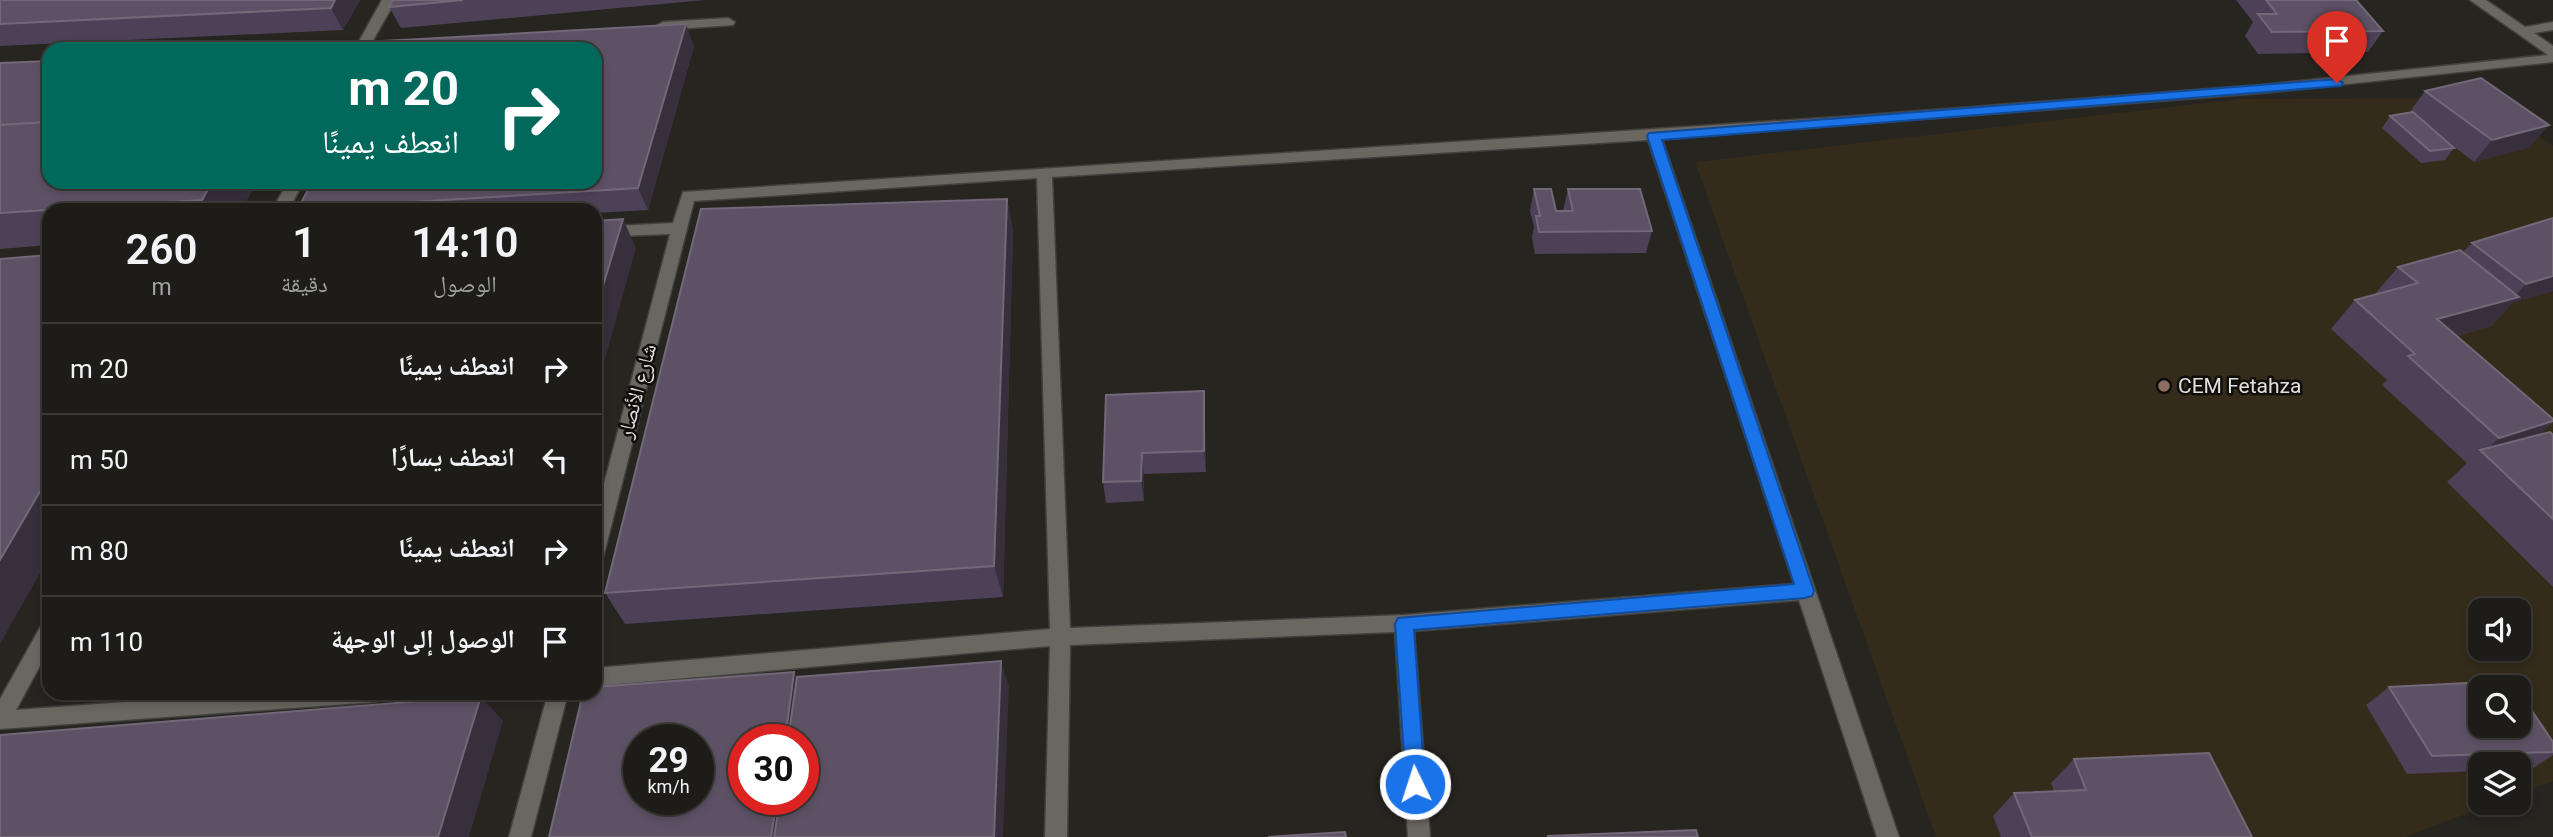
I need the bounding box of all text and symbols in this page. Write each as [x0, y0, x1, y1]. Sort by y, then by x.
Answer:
pin [2307, 11, 2367, 83]
icon: arrive [2318, 22, 2356, 60]
text: 20 m [348, 60, 459, 117]
icon: right [483, 70, 574, 161]
text: انعطف يمينًا [322, 123, 459, 161]
text: 1 [292, 218, 316, 267]
text: 14:10 [411, 218, 519, 267]
text: 260 [125, 225, 197, 274]
text: دقيقة [281, 271, 328, 298]
text: الوصول [433, 271, 497, 298]
text: m [151, 274, 172, 301]
street label: شارع الأنصار [613, 341, 662, 442]
icon: right [536, 350, 574, 388]
text: انعطف يمينًا [398, 351, 515, 381]
text: 20 m [70, 354, 129, 384]
place label: CEM Fetahza [2178, 374, 2301, 398]
marker: CEM Fetahza [2156, 378, 2172, 394]
icon: left [536, 441, 574, 479]
text: انعطف يسارًا [391, 442, 515, 472]
text: 50 m [70, 445, 129, 475]
icon: right [536, 532, 574, 570]
text: انعطف يمينًا [398, 533, 515, 563]
text: 80 m [70, 536, 129, 566]
map controls [2468, 598, 2531, 815]
button: sound [2468, 598, 2531, 661]
icon: arrive [536, 623, 574, 661]
text: الوصول إلى الوجهة [331, 624, 515, 654]
text: 110 m [70, 627, 143, 657]
button: search [2468, 675, 2531, 738]
speed limit sign: 30 [728, 724, 819, 815]
text: 29 [648, 740, 689, 781]
position arrow [1378, 747, 1452, 821]
button: layers [2468, 752, 2531, 815]
text: km/h [647, 776, 690, 797]

